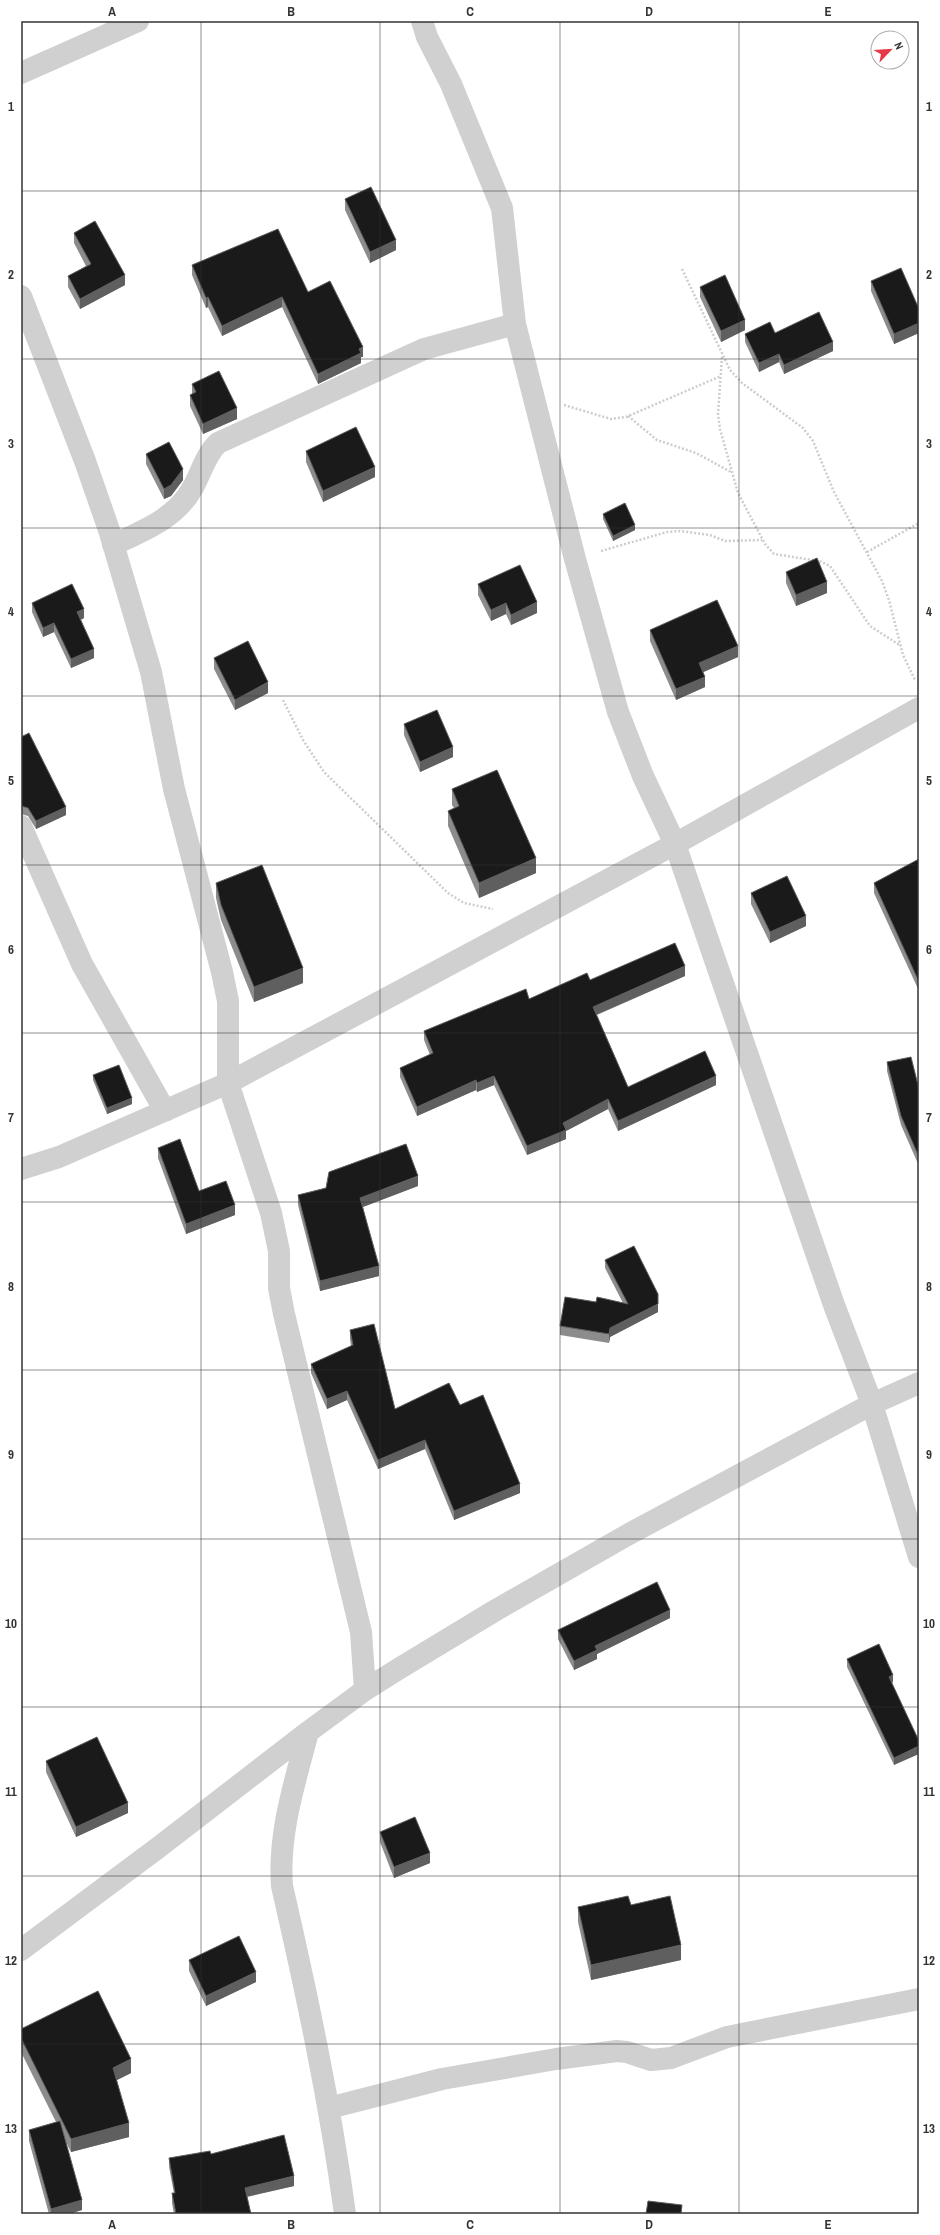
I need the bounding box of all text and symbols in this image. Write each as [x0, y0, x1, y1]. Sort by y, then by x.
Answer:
text: A [108, 3, 116, 20]
text: B [287, 3, 295, 20]
text: C [466, 3, 474, 20]
text: D [645, 3, 653, 20]
text: E [824, 3, 832, 20]
north arrow [870, 30, 910, 70]
text: N [891, 40, 907, 52]
text: 1 [8, 98, 14, 115]
text: 1 [926, 98, 932, 115]
text: 2 [8, 266, 14, 283]
text: 2 [926, 266, 932, 283]
text: 3 [8, 435, 14, 452]
text: 3 [926, 435, 932, 452]
text: 4 [8, 603, 14, 620]
text: 4 [926, 603, 932, 620]
text: 5 [8, 772, 14, 789]
text: 5 [926, 772, 932, 789]
text: 6 [8, 941, 14, 958]
text: 6 [926, 941, 932, 958]
text: 7 [8, 1109, 14, 1126]
text: 7 [926, 1109, 932, 1126]
text: 8 [8, 1278, 14, 1295]
text: 8 [926, 1278, 932, 1295]
text: 9 [8, 1446, 14, 1463]
text: 9 [926, 1446, 932, 1463]
text: 10 [5, 1615, 17, 1632]
text: 10 [923, 1615, 935, 1632]
text: 11 [5, 1783, 17, 1800]
text: 11 [923, 1783, 935, 1800]
text: 12 [5, 1952, 17, 1969]
text: 12 [923, 1952, 935, 1969]
text: 13 [5, 2120, 17, 2137]
text: 13 [923, 2120, 935, 2137]
text: A [108, 2216, 116, 2233]
text: B [287, 2216, 295, 2233]
text: C [466, 2216, 474, 2233]
text: D [645, 2216, 653, 2233]
text: E [824, 2216, 832, 2233]

